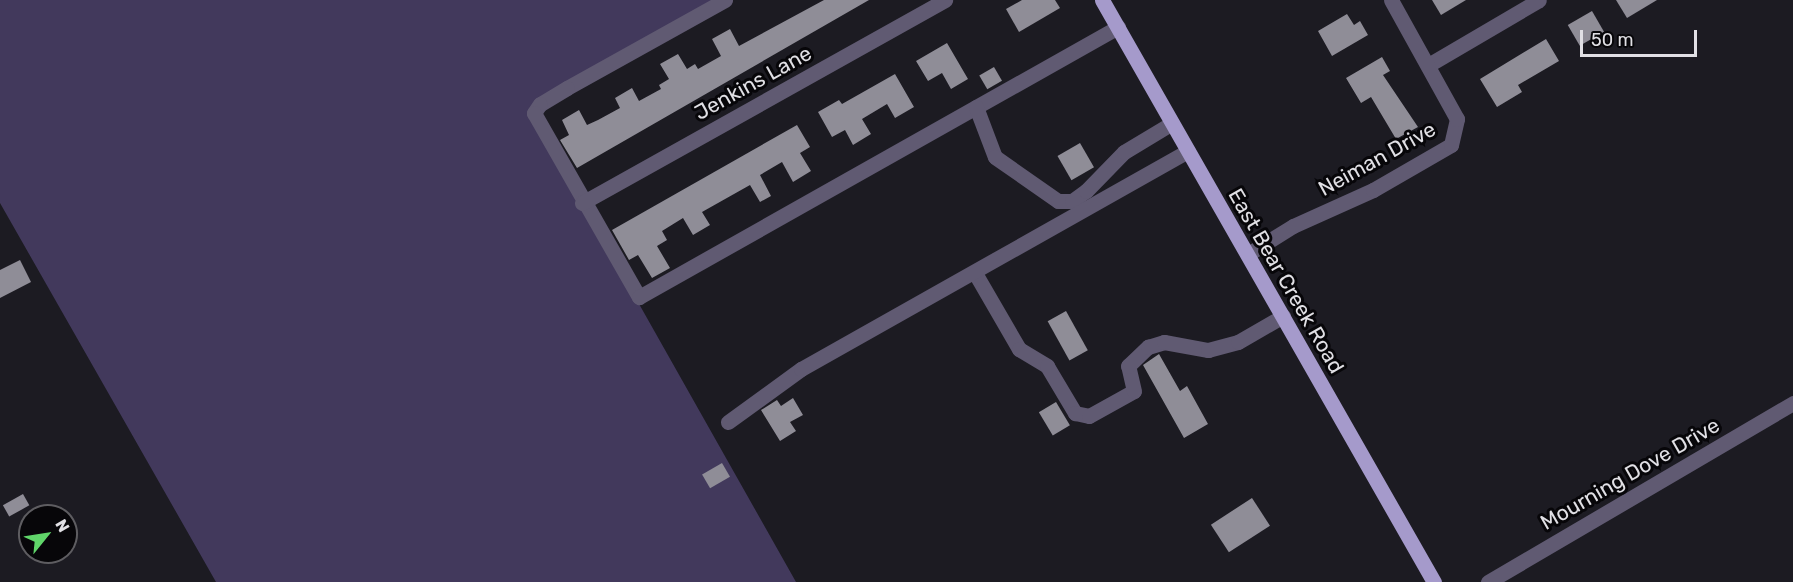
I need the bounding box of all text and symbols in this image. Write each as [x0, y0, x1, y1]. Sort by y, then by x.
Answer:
scale bar [1583, 18, 1700, 56]
text: 50 m [1591, 29, 1634, 51]
street label: Jenkins Lane [690, 40, 816, 126]
street label: Neiman Drive [1314, 116, 1440, 202]
street label: East Bear Creek Road [1223, 184, 1349, 378]
street label: Mourning Dove Drive [1536, 412, 1724, 536]
north arrow [18, 504, 78, 564]
text: N [51, 516, 73, 535]

